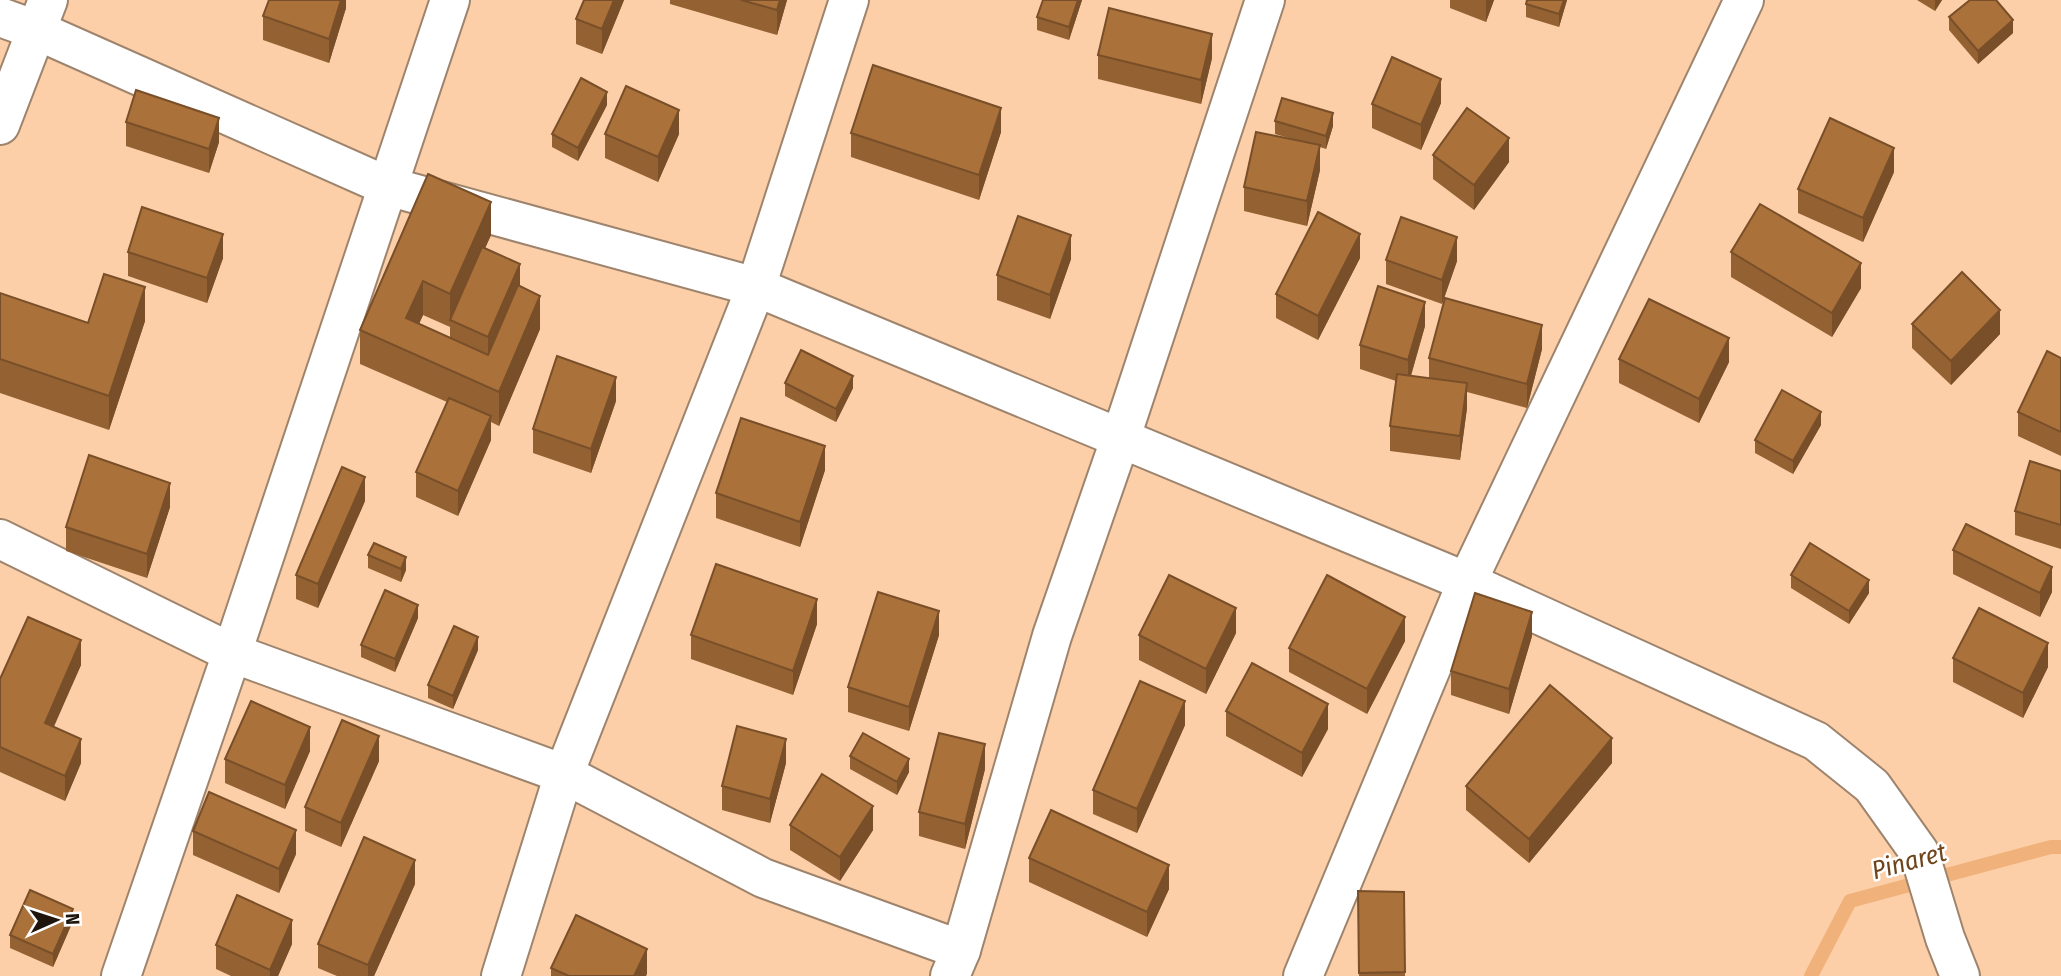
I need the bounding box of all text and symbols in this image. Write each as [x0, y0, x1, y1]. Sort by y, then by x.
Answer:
water label: Pinaret [1868, 837, 1950, 886]
north arrow [21, 885, 91, 955]
text: N [61, 913, 84, 925]

